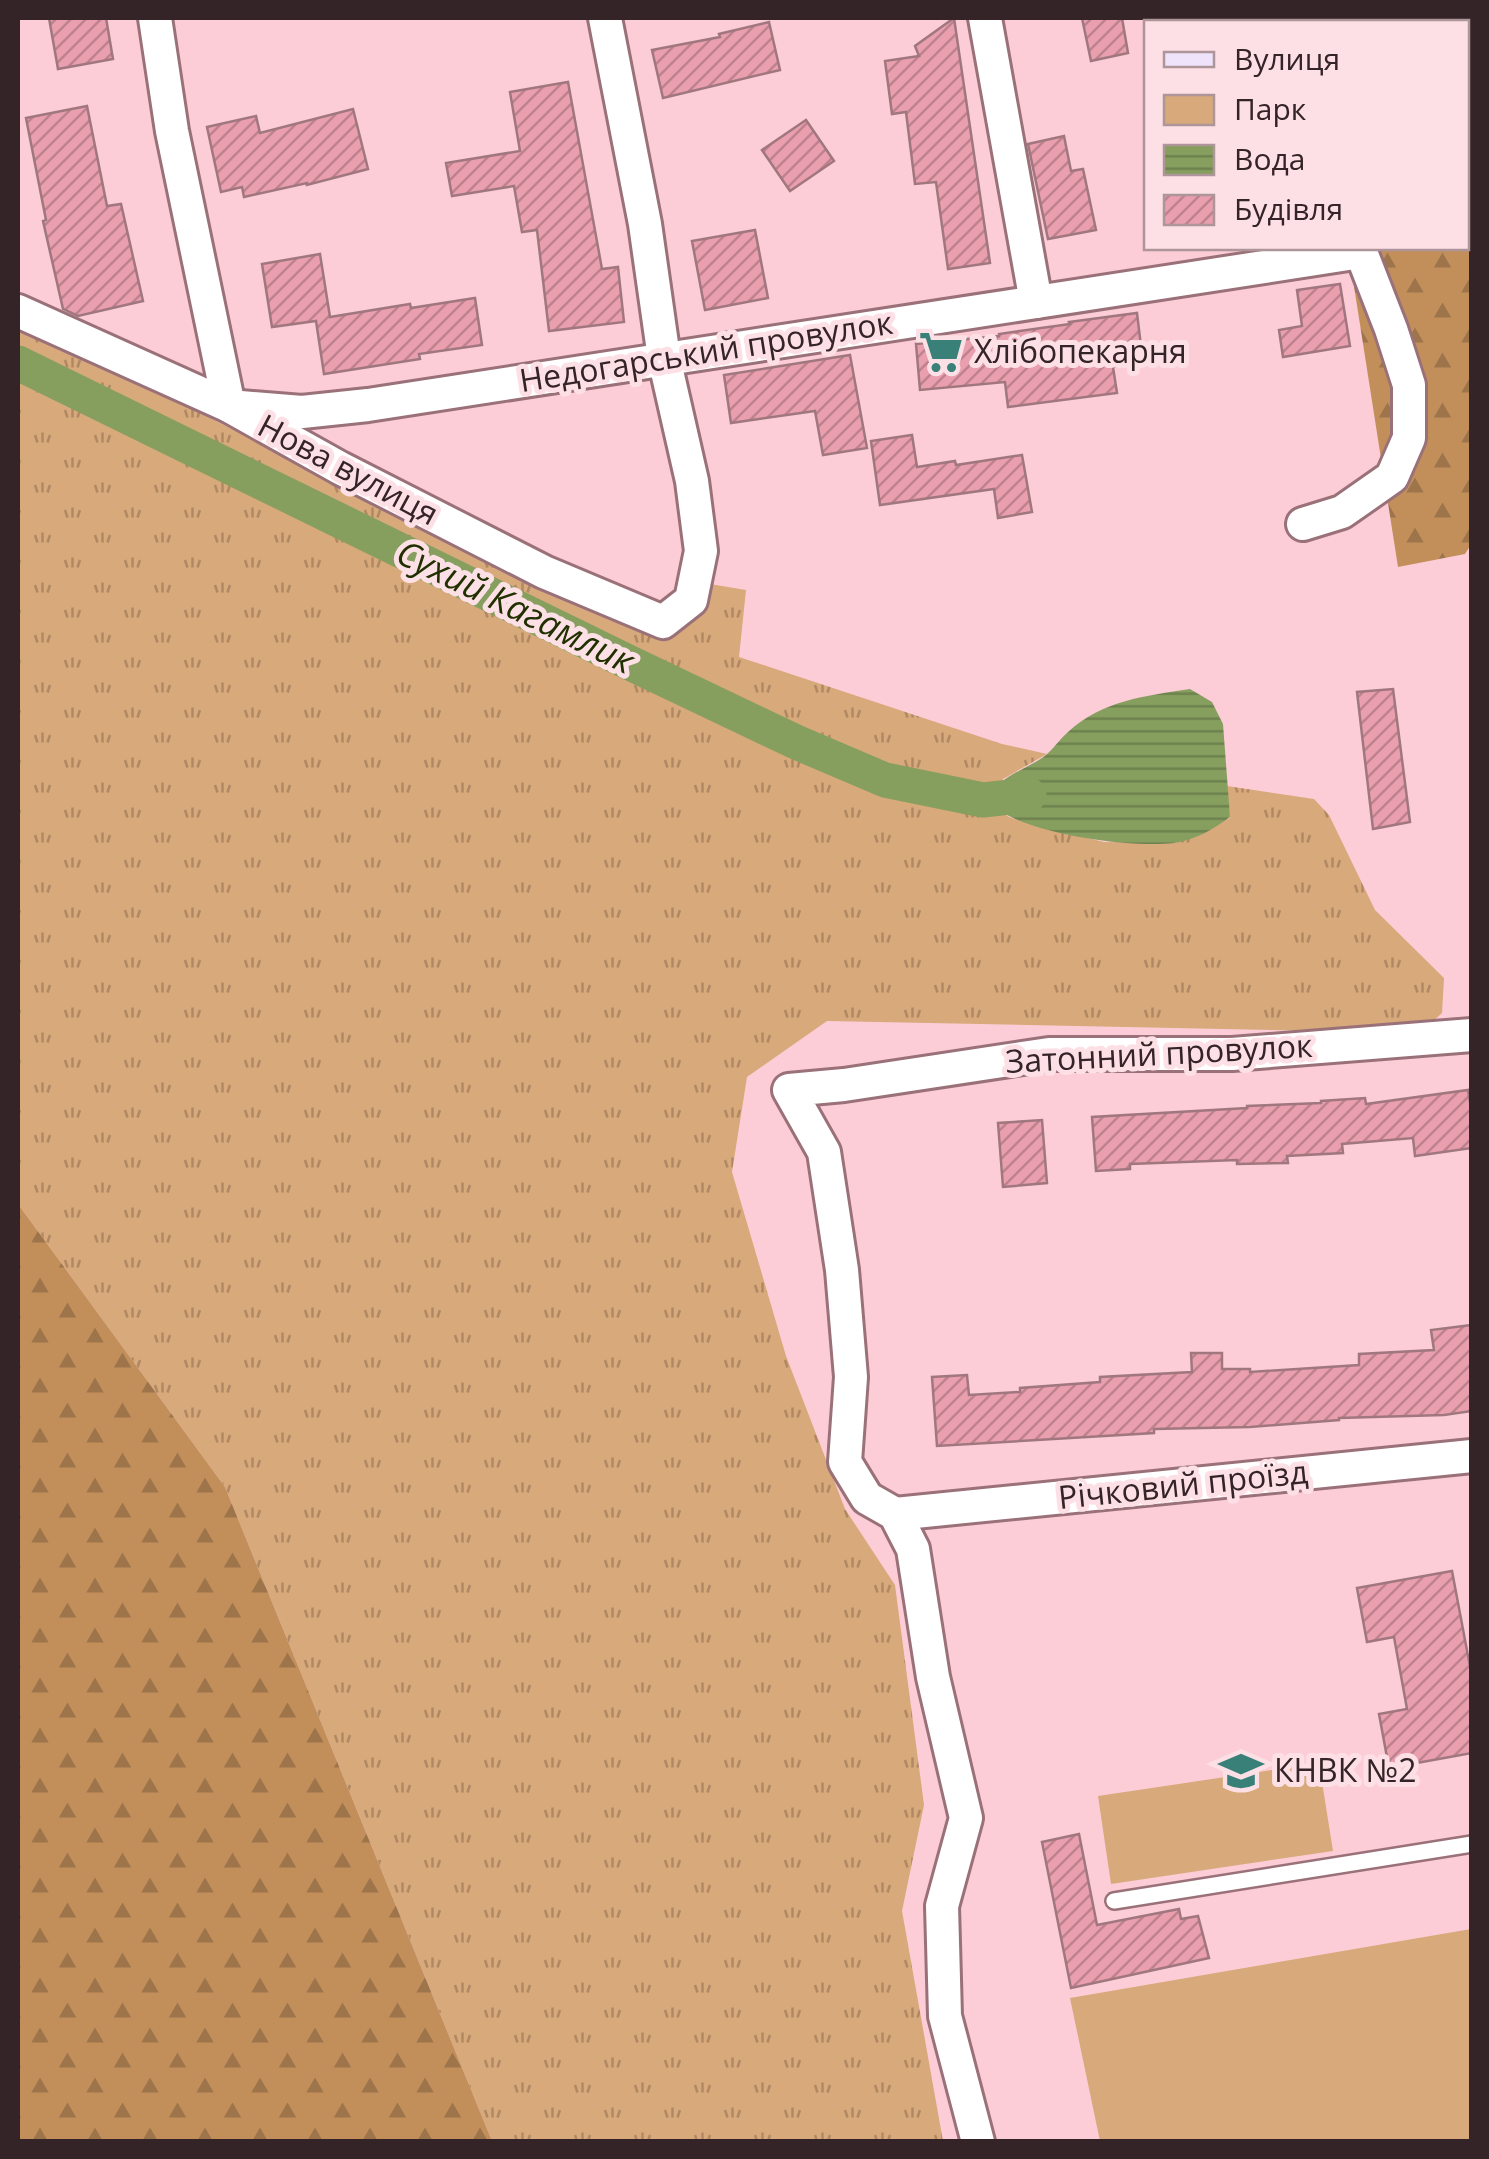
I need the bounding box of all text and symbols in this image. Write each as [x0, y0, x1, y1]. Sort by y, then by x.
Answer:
legend [1144, 20, 1469, 250]
text: Вулиця [1234, 38, 1340, 79]
text: Парк [1234, 88, 1307, 129]
text: Вода [1234, 138, 1305, 179]
text: Будівля [1234, 188, 1343, 229]
street label: Недогарський провулок [516, 300, 896, 401]
supermarket icon: Хлібопекарня [917, 328, 965, 376]
place label: Хлібопекарня [974, 329, 1187, 372]
street label: Нова вулиця [251, 403, 446, 534]
water label: Сухий Кагамлик [389, 528, 644, 684]
street label: Затонний провулок [1004, 1023, 1314, 1082]
street label: Річковий проїзд [1056, 1449, 1310, 1518]
school or university icon: КНВК №2 [1217, 1747, 1265, 1795]
place label: КНВК №2 [1274, 1748, 1417, 1791]

